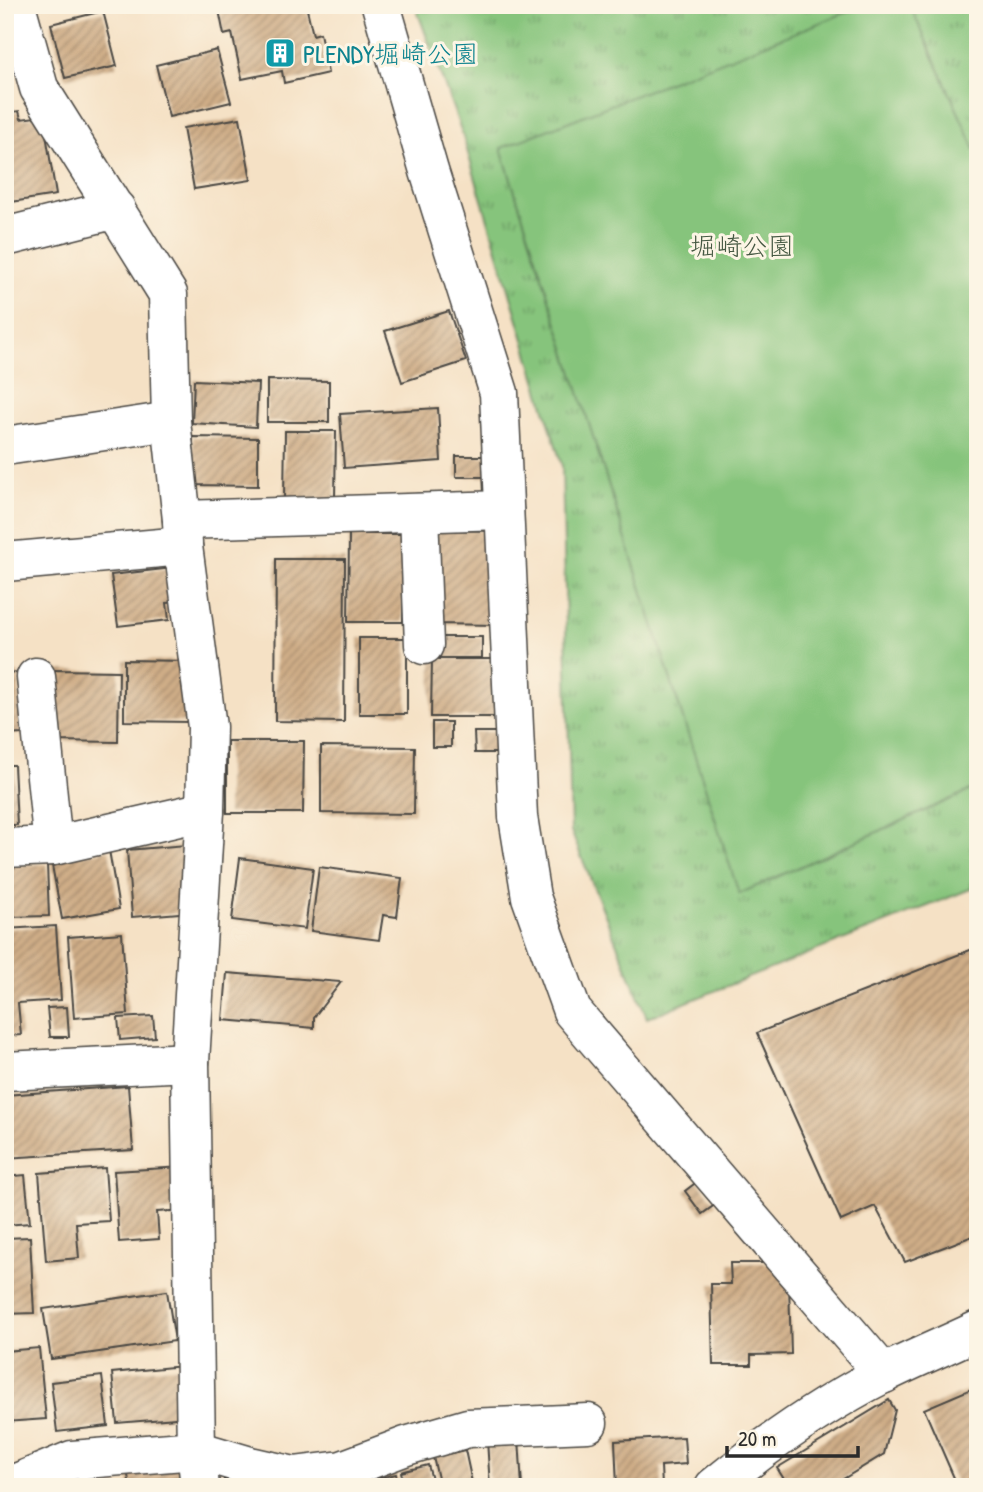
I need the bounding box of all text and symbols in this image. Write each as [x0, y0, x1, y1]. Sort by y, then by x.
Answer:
building icon: PLENDY堀崎公園 [263, 36, 297, 70]
place label: PLENDY堀崎公園 [303, 36, 478, 71]
park label: 堀崎公園 [690, 228, 794, 263]
scale bar [727, 1415, 859, 1459]
text: 20 m [738, 1424, 776, 1453]

